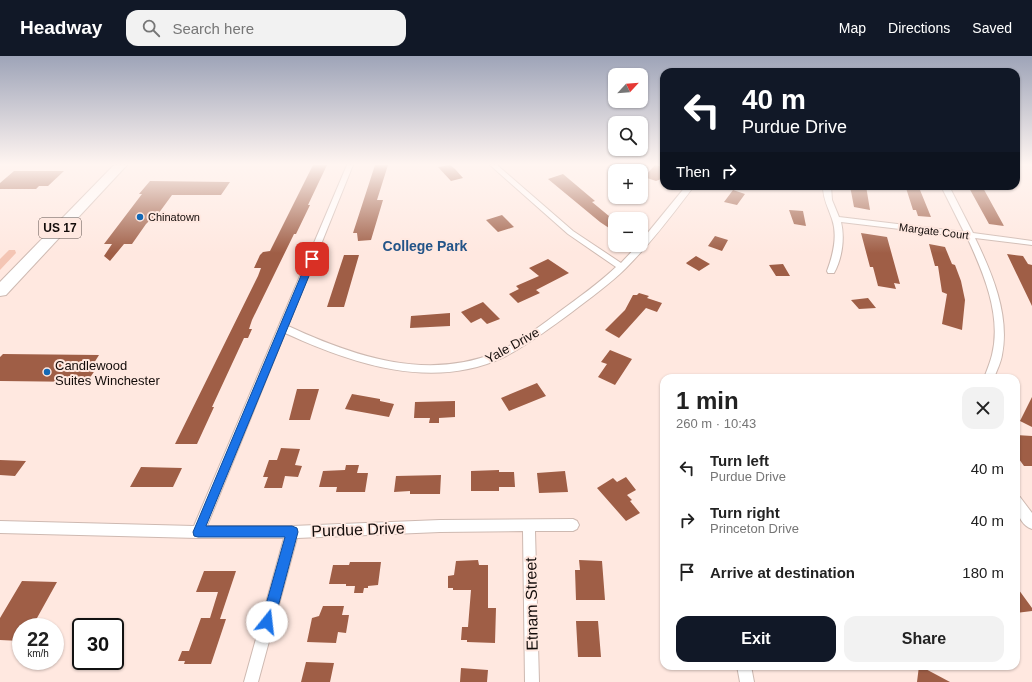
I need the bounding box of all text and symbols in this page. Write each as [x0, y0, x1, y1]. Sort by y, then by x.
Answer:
search box [126, 10, 406, 46]
text: Headway [20, 17, 102, 38]
icon: search [140, 17, 162, 39]
text: Search here [172, 20, 254, 37]
text: Map [839, 20, 866, 36]
text: Directions [888, 20, 950, 36]
text: Saved [972, 20, 1012, 36]
north arrow [608, 68, 648, 108]
map controls [608, 68, 648, 252]
icon: left [676, 84, 728, 136]
text: 40 m [742, 84, 806, 115]
button: search [608, 116, 648, 156]
text: Purdue Drive [742, 117, 847, 137]
icon: right [718, 160, 740, 182]
text: Then [676, 163, 710, 180]
button: + [608, 164, 648, 204]
place label: Chinatown [148, 211, 200, 223]
marker: Chinatown [135, 212, 145, 222]
button: − [608, 212, 648, 252]
road number: US 17 [39, 218, 81, 238]
street label: Margate Court [898, 221, 970, 241]
district label: College Park [383, 238, 468, 254]
pin [295, 242, 329, 276]
icon: arrive [301, 248, 323, 270]
street label: Yale Drive [483, 325, 542, 366]
place label: Candlewood Suites Winchester [55, 358, 160, 388]
marker: Candlewood Suites Winchester [42, 367, 52, 377]
text: 1 min [676, 387, 739, 414]
button: close [962, 387, 1004, 429]
text: 260 m · 10:43 [676, 416, 756, 431]
text: Turn left [710, 452, 769, 469]
icon: left [676, 457, 698, 479]
text: 40 m [971, 460, 1004, 477]
text: Purdue Drive [710, 469, 786, 484]
text: Turn right [710, 504, 780, 521]
icon: right [676, 509, 698, 531]
text: 40 m [971, 512, 1004, 529]
street label: Purdue Drive [311, 519, 405, 540]
text: Princeton Drive [710, 521, 799, 536]
street label: Etnam Street [522, 557, 541, 651]
icon: arrive [676, 561, 698, 583]
text: Arrive at destination [710, 564, 855, 581]
text: 180 m [962, 564, 1004, 581]
position arrow [246, 601, 288, 643]
button: Exit [676, 616, 836, 662]
button: Share [844, 616, 1004, 662]
speed limit sign: 30 [72, 618, 124, 670]
text: 22 [27, 628, 49, 650]
text: km/h [27, 648, 49, 659]

